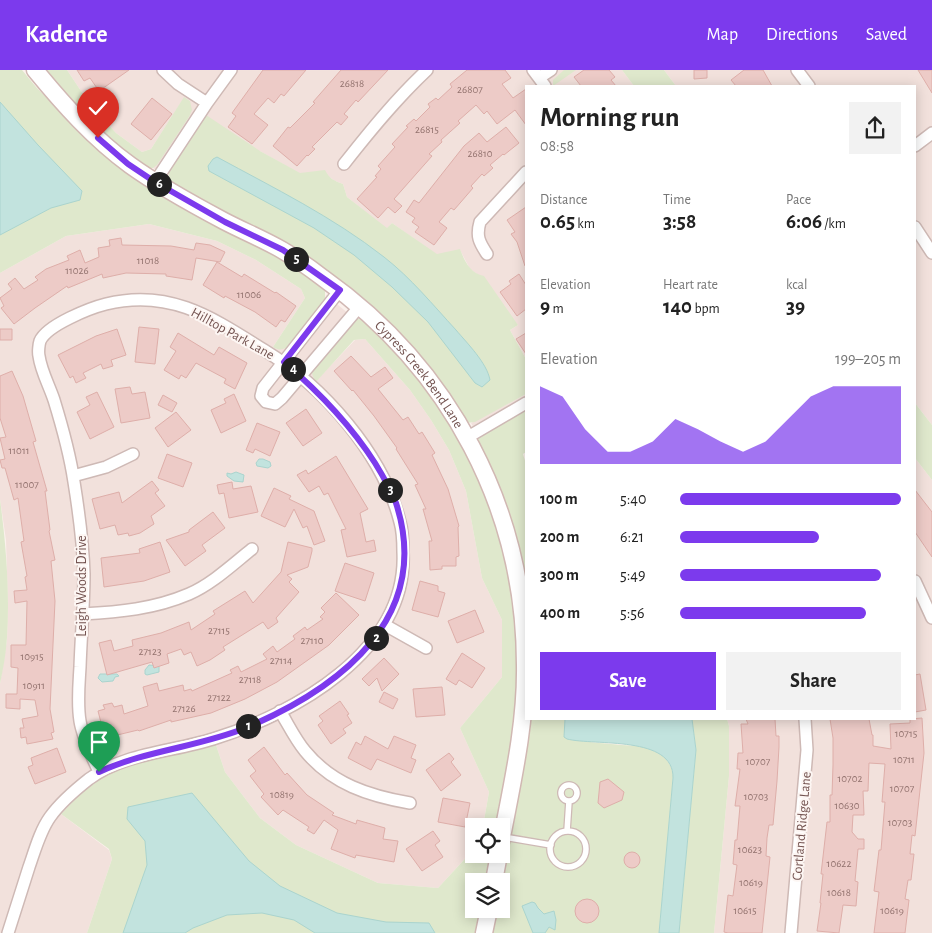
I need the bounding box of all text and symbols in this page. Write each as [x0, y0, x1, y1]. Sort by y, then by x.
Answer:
text: Kadence [25, 23, 108, 47]
text: Map [707, 26, 738, 44]
text: Directions [766, 26, 838, 44]
text: Saved [866, 26, 907, 44]
house number: 26818 [340, 78, 364, 89]
house number: 26807 [457, 84, 483, 95]
pin [77, 87, 119, 138]
icon: check [84, 94, 112, 122]
button: share [849, 102, 901, 154]
text: Morning run [540, 104, 680, 132]
house number: 26815 [415, 124, 439, 135]
text: 08:58 [540, 138, 574, 154]
house number: 26810 [468, 148, 493, 159]
pin: 6 [146, 172, 172, 196]
text: 6 [156, 177, 163, 191]
text: Distance [540, 193, 587, 207]
text: Time [663, 193, 691, 207]
text: Pace [786, 193, 811, 207]
text: 0.65 [540, 211, 575, 232]
text: 3:58 [663, 211, 696, 232]
text: 6:06 [786, 211, 822, 232]
text: km [575, 217, 595, 231]
text: /km [822, 217, 846, 231]
pin: 5 [284, 246, 308, 272]
text: 5 [293, 252, 300, 266]
house number: 11018 [137, 255, 159, 266]
house number: 11026 [65, 265, 89, 276]
text: Elevation [540, 278, 591, 292]
text: Heart rate [663, 278, 718, 292]
text: kcal [786, 278, 807, 292]
house number: 11006 [237, 289, 261, 300]
text: 9 [540, 296, 550, 317]
text: 140 [663, 296, 692, 317]
text: 39 [786, 296, 805, 317]
text: m [550, 302, 564, 316]
text: bpm [692, 302, 720, 316]
street label: Hilltop Park Lane [189, 305, 276, 362]
street label: Cypress Creek Bend Lane [372, 318, 466, 431]
text: Elevation [540, 351, 598, 367]
text: 199–205 m [835, 351, 901, 367]
pin: 4 [280, 356, 306, 382]
text: 4 [290, 362, 297, 376]
house number: 11011 [9, 445, 29, 456]
pin: 3 [378, 478, 402, 502]
house number: 11007 [15, 479, 39, 490]
text: 3 [387, 483, 394, 497]
text: 100 m [540, 491, 578, 507]
text: 5:40 [620, 491, 647, 507]
text: 200 m [540, 529, 580, 545]
text: 6:21 [620, 529, 644, 545]
street label: Leigh Woods Drive [75, 535, 89, 637]
text: 300 m [540, 567, 579, 583]
text: 5:49 [620, 567, 646, 583]
text: 400 m [540, 605, 580, 621]
text: 5:56 [620, 605, 645, 621]
house number: 27115 [208, 625, 230, 636]
pin: 2 [364, 626, 388, 650]
text: 2 [373, 631, 380, 645]
house number: 27110 [301, 635, 324, 646]
house number: 27123 [139, 646, 162, 657]
house number: 10915 [20, 651, 44, 662]
button: Save [540, 652, 716, 710]
button: Share [726, 652, 901, 710]
house number: 27114 [270, 655, 292, 666]
house number: 27118 [239, 674, 261, 685]
house number: 10911 [23, 680, 45, 691]
house number: 27122 [207, 692, 231, 703]
house number: 27126 [172, 703, 196, 714]
pin: 1 [236, 714, 260, 738]
text: 1 [246, 719, 251, 733]
pin [78, 721, 120, 772]
icon: arrive [85, 728, 113, 756]
house number: 10715 [895, 728, 918, 739]
house number: 10711 [893, 754, 915, 765]
house number: 10707 [746, 756, 771, 767]
street label: Cortland Ridge Lane [790, 771, 814, 881]
house number: 10702 [838, 773, 863, 784]
house number: 10707 [890, 783, 915, 794]
house number: 10819 [270, 789, 294, 800]
house number: 10703 [744, 791, 769, 802]
house number: 10630 [834, 800, 860, 811]
house number: 10703 [888, 817, 913, 828]
map controls [465, 818, 510, 918]
button: locate [465, 818, 510, 863]
house number: 10623 [738, 844, 763, 855]
house number: 10622 [827, 858, 851, 869]
button: layers [465, 873, 510, 918]
house number: 10619 [739, 877, 763, 888]
house number: 10618 [827, 887, 851, 898]
house number: 10615 [733, 905, 757, 916]
house number: 10619 [880, 905, 904, 916]

